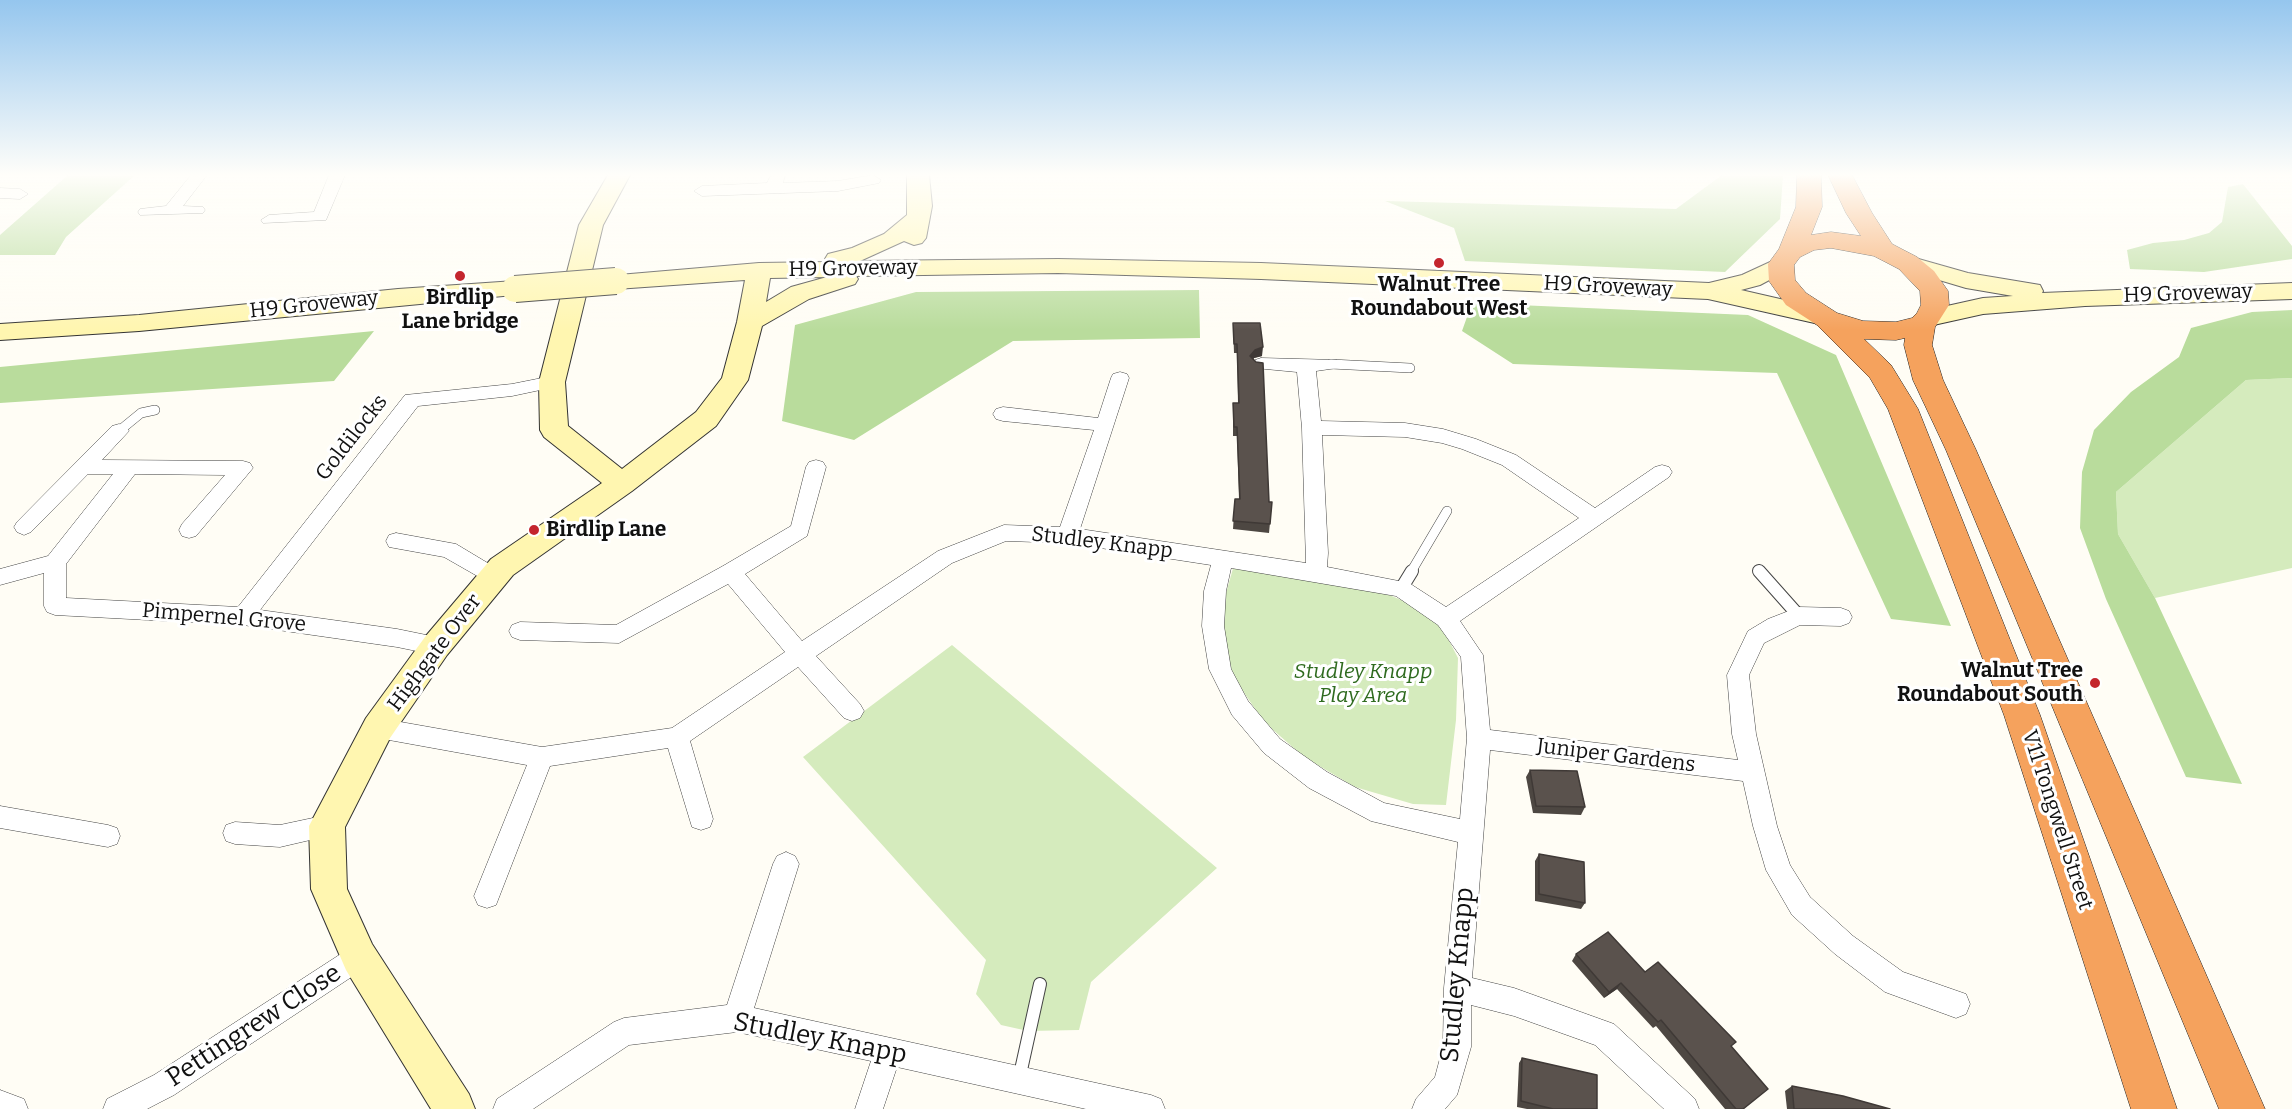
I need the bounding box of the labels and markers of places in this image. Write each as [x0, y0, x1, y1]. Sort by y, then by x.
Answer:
marker: Walnut Tree Roundabout West [1432, 256, 1446, 270]
marker: Birdlip Lane bridge [453, 269, 467, 283]
place label: Walnut Tree Roundabout West [1351, 272, 1527, 322]
place label: Birdlip Lane bridge [402, 285, 518, 335]
place label: Birdlip Lane [546, 517, 666, 543]
marker: Birdlip Lane [527, 523, 541, 537]
place label: Walnut Tree Roundabout South [1897, 658, 2083, 708]
marker: Walnut Tree Roundabout South [2088, 676, 2102, 690]

